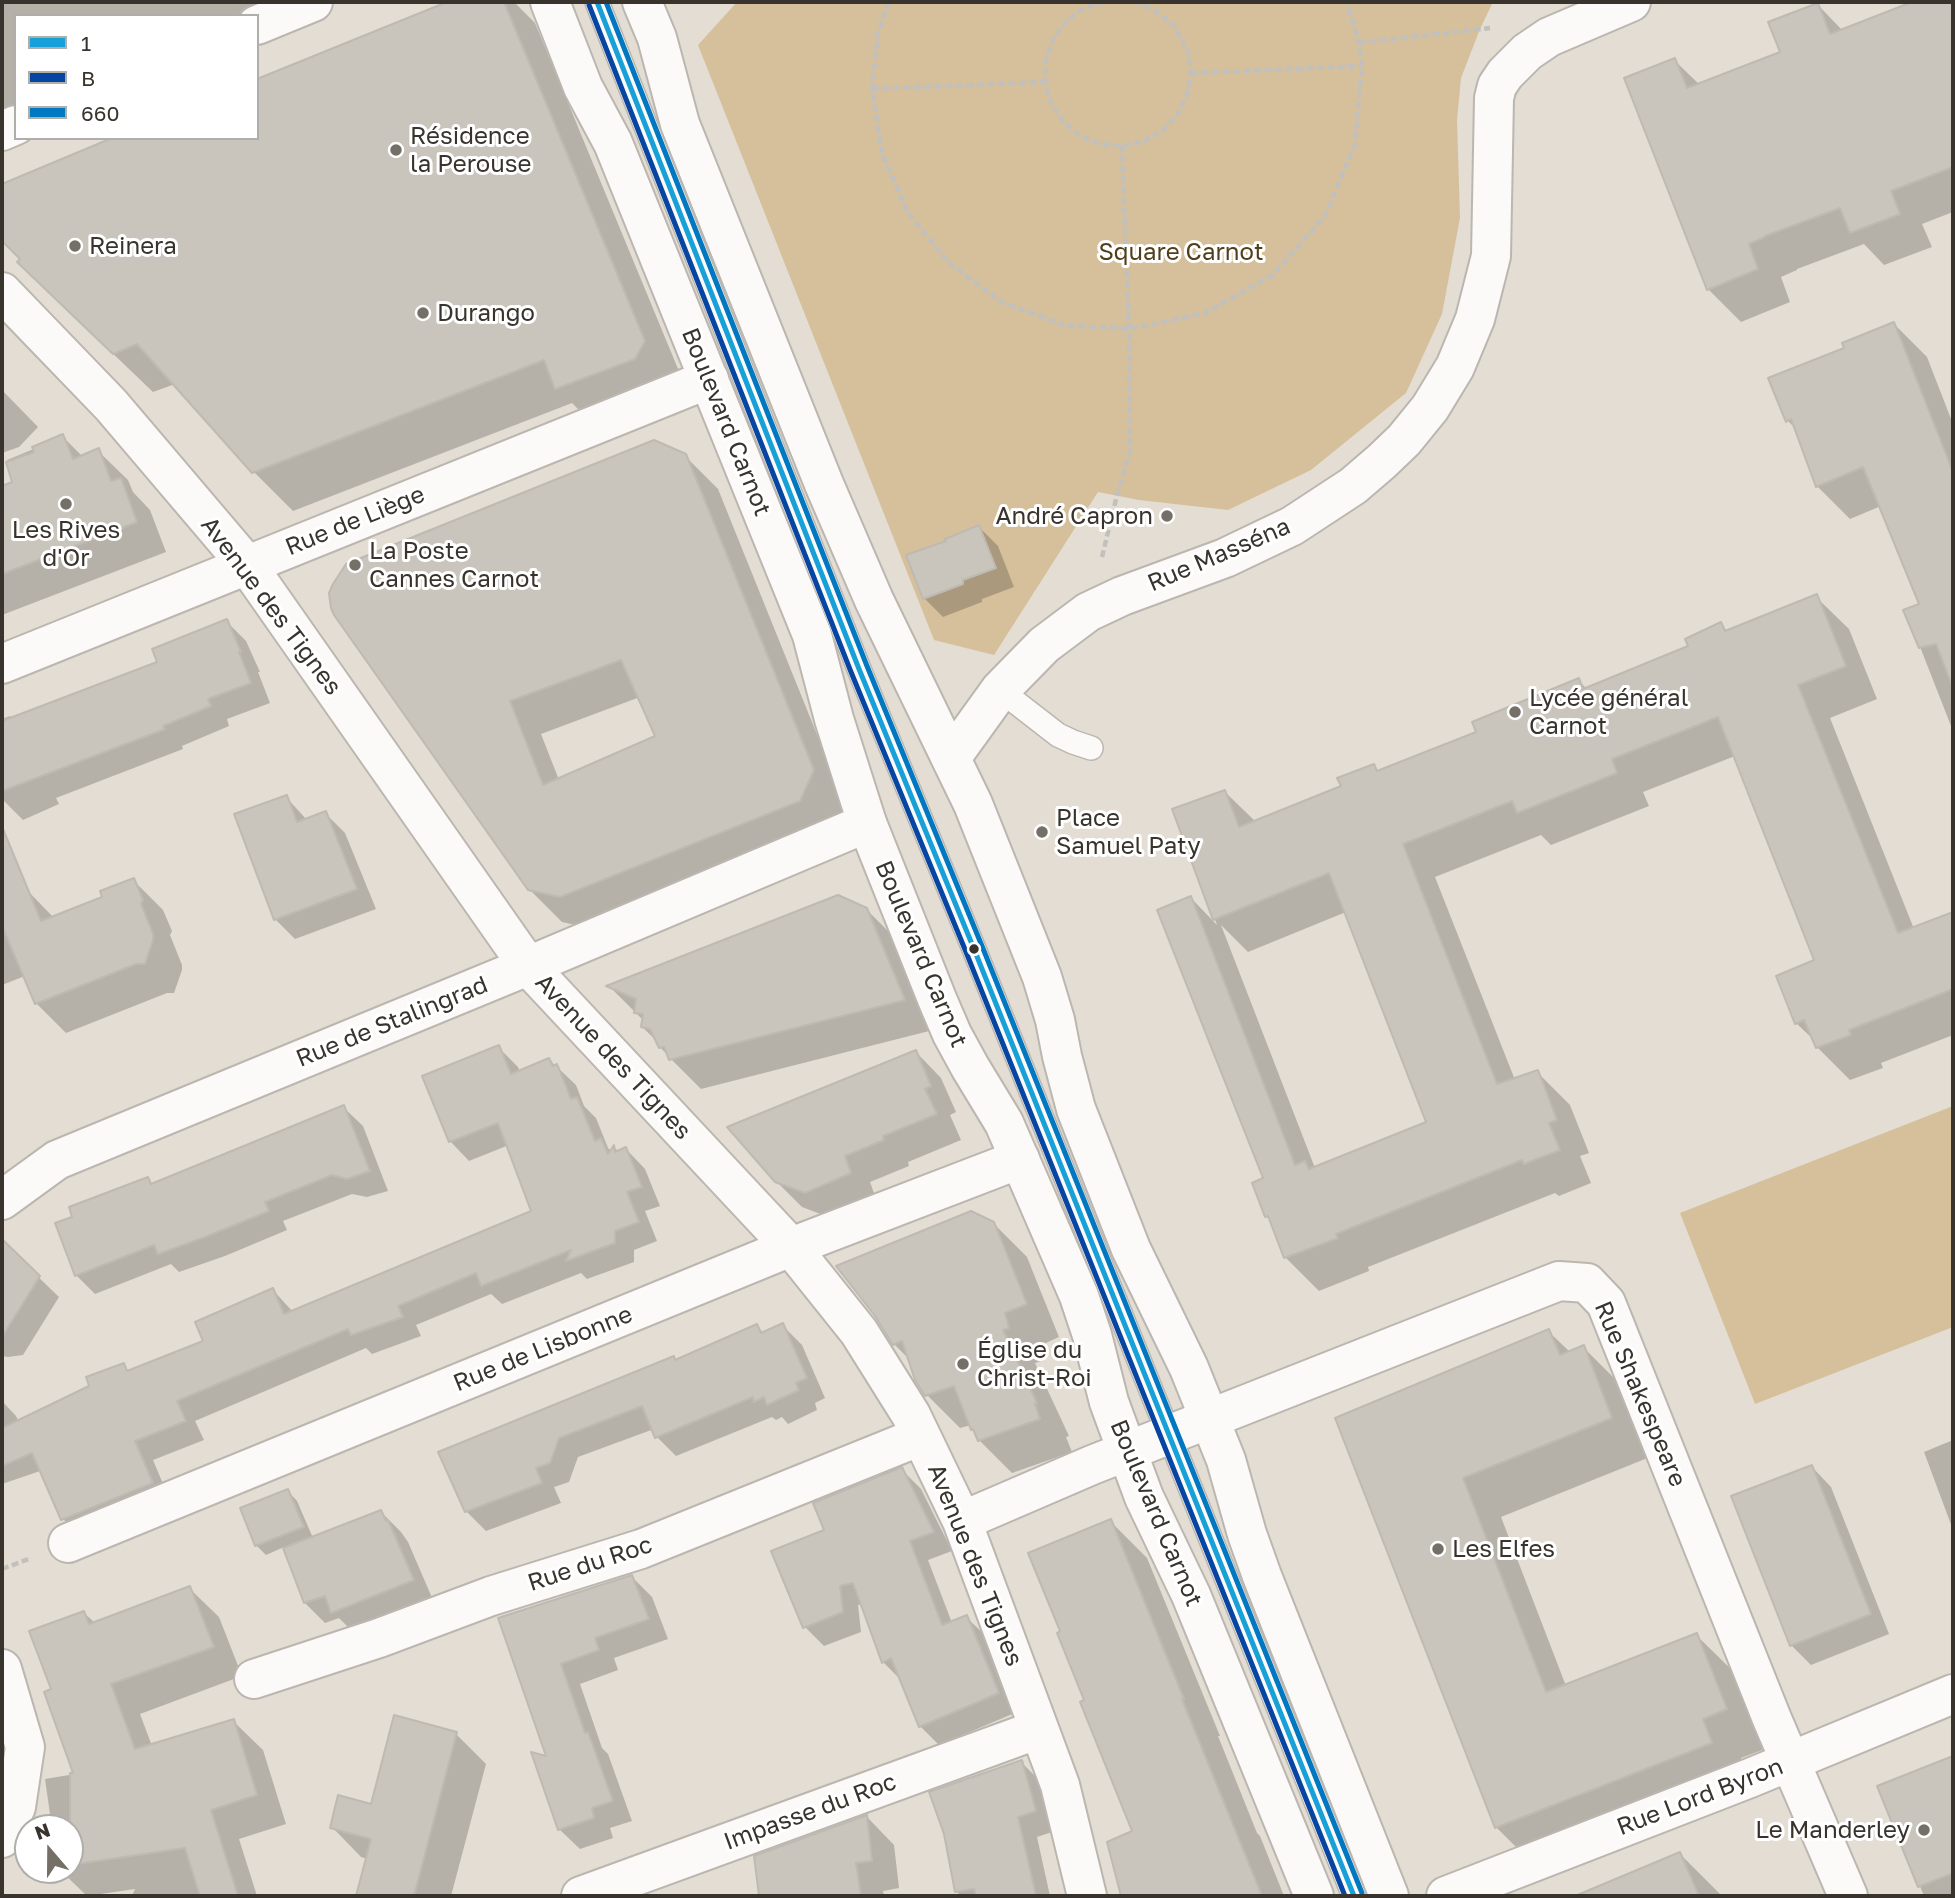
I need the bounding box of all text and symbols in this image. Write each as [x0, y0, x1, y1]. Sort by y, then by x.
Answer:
legend [14, 14, 259, 140]
text: 1 [81, 30, 91, 56]
text: B [81, 65, 95, 91]
text: 660 [81, 100, 119, 126]
place label: Résidence la Perouse [410, 122, 531, 178]
marker: Résidence la Perouse [388, 142, 404, 158]
place label: Reinera [89, 232, 177, 260]
marker: Reinera [67, 238, 83, 254]
park label: Square Carnot [1098, 238, 1264, 266]
place label: Durango [437, 299, 535, 327]
marker: Durango [415, 305, 431, 321]
street label: Boulevard Carnot [675, 324, 777, 520]
street label: Rue de Liège [281, 480, 429, 562]
marker: Les Rives d'Or [58, 496, 74, 512]
place label: André Capron [995, 502, 1153, 530]
marker: André Capron [1159, 508, 1175, 524]
street label: Avenue des Tignes [195, 511, 347, 701]
street label: Rue Masséna [1143, 512, 1295, 598]
place label: Les Rives d'Or [12, 516, 120, 572]
place label: La Poste Cannes Carnot [369, 537, 539, 593]
marker: La Poste Cannes Carnot [347, 557, 363, 573]
place label: Lycée général Carnot [1529, 684, 1688, 740]
marker: Lycée général Carnot [1507, 704, 1523, 720]
place label: Place Samuel Paty [1056, 804, 1201, 860]
marker: Place Samuel Paty [1034, 824, 1050, 840]
street label: Boulevard Carnot [869, 856, 973, 1052]
unlabelled marker [967, 942, 981, 956]
street label: Avenue des Tignes [529, 968, 697, 1146]
street label: Rue de Stalingrad [292, 970, 492, 1074]
street label: Rue Shakespeare [1588, 1297, 1692, 1491]
street label: Rue de Lisbonne [449, 1300, 637, 1398]
place label: Église du Christ-Roi [977, 1336, 1092, 1392]
marker: Église du Christ-Roi [955, 1356, 971, 1372]
street label: Boulevard Carnot [1104, 1415, 1208, 1611]
street label: Avenue des Tignes [921, 1460, 1029, 1670]
street label: Rue du Roc [524, 1530, 656, 1598]
place label: Les Elfes [1452, 1535, 1555, 1563]
marker: Les Elfes [1430, 1541, 1446, 1557]
street label: Rue Lord Byron [1613, 1752, 1787, 1842]
street label: Impasse du Roc [720, 1767, 900, 1857]
north arrow [14, 1814, 84, 1884]
place label: Le Manderley [1755, 1816, 1910, 1844]
text: N [32, 1817, 53, 1844]
marker: Le Manderley [1916, 1822, 1932, 1838]

